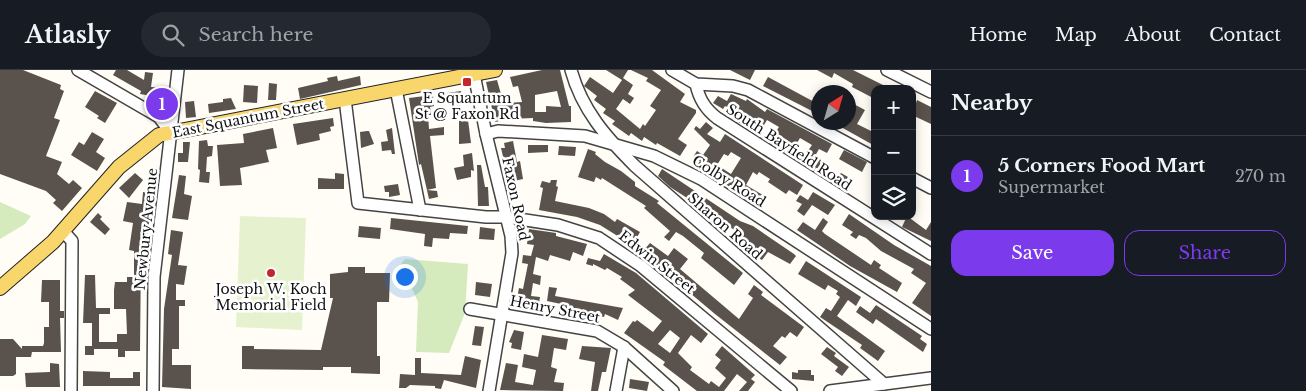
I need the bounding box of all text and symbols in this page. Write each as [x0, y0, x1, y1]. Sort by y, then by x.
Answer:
search box [141, 12, 491, 57]
text: Atlasly [25, 20, 111, 49]
icon: search [159, 21, 187, 49]
text: Search here [199, 23, 314, 46]
text: Home [969, 24, 1027, 46]
text: Map [1055, 24, 1097, 46]
text: About [1125, 24, 1181, 46]
text: Contact [1209, 24, 1281, 46]
marker: E Squantum St @ Faxon Rd [461, 76, 473, 88]
pin: 1 [146, 85, 178, 123]
north arrow [811, 85, 856, 130]
map controls [871, 85, 916, 220]
button: + [871, 85, 916, 130]
place label: E Squantum St @ Faxon Rd [415, 89, 520, 123]
text: Nearby [951, 90, 1032, 116]
street label: East Squantum Street [171, 94, 326, 142]
street label: South Bayfield Road [723, 100, 856, 195]
button: − [871, 130, 916, 175]
street label: Colby Road [689, 151, 770, 211]
text: 5 Corners Food Mart [998, 154, 1205, 177]
street label: Faxon Road [498, 156, 534, 243]
text: 1 [964, 166, 970, 186]
text: 270 m [1235, 166, 1286, 186]
street label: Newbury Avenue [131, 167, 161, 291]
button: layers [871, 175, 916, 220]
text: Supermarket [998, 177, 1105, 197]
street label: Sharon Road [684, 189, 766, 264]
street label: Edwin Street [615, 227, 699, 298]
button: Save [951, 230, 1114, 276]
button: Share [1124, 230, 1286, 276]
your location [392, 264, 418, 290]
marker: Joseph W. Koch Memorial Field [265, 267, 277, 279]
place label: Joseph W. Koch Memorial Field [213, 280, 327, 314]
street label: Henry Street [508, 291, 602, 327]

